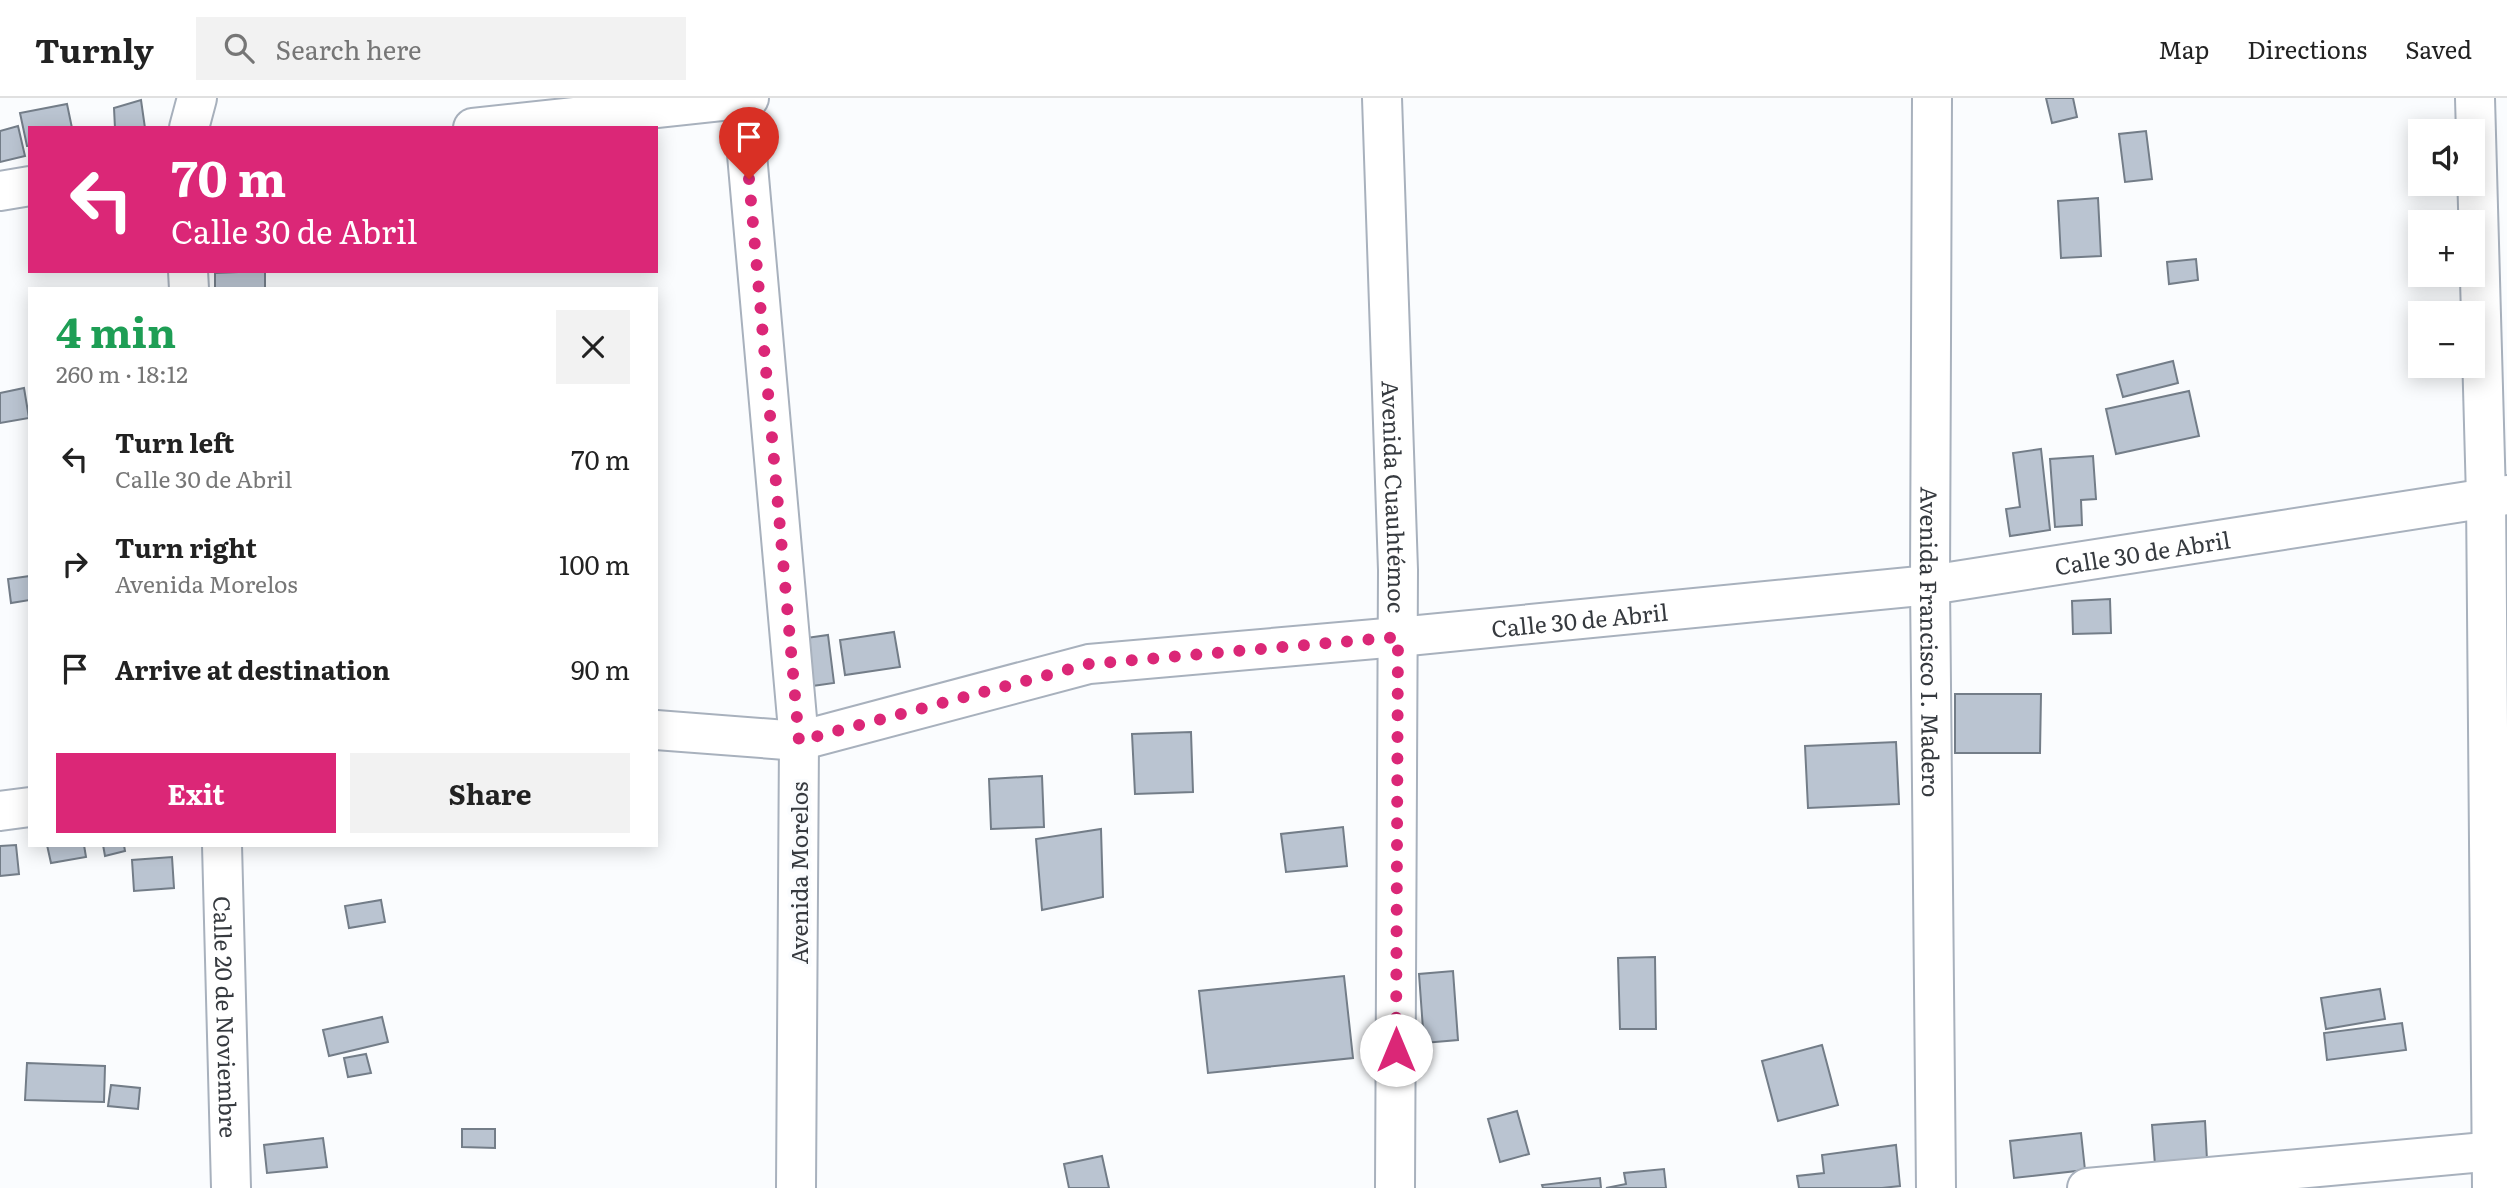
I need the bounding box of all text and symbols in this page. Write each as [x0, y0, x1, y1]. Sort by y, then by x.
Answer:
search box [196, 17, 686, 80]
text: Turnly [35, 24, 154, 73]
icon: search [220, 29, 258, 67]
text: Search here [276, 29, 421, 68]
text: Map [2158, 31, 2209, 66]
text: Directions [2247, 31, 2367, 66]
text: Saved [2405, 31, 2472, 66]
pin [719, 107, 779, 179]
icon: arrive [730, 118, 768, 156]
map controls [2408, 119, 2485, 378]
button: sound [2408, 119, 2485, 196]
text: 70 m [171, 139, 286, 212]
icon: left [56, 154, 147, 245]
text: Calle 30 de Abril [171, 206, 417, 254]
button: + [2408, 210, 2485, 287]
text: 4 min [56, 299, 176, 361]
button: − [2408, 301, 2485, 378]
button: close [556, 310, 630, 384]
text: 260 m · 18:12 [56, 356, 188, 390]
street label: Avenida Cuauhtémoc [1375, 380, 1415, 613]
text: Turn left [115, 422, 234, 461]
text: 70 m [571, 439, 630, 478]
icon: left [56, 440, 94, 478]
text: Calle 30 de Abril [115, 461, 292, 495]
street label: Avenida Francisco I. Madero [1913, 487, 1949, 798]
street label: Calle 30 de Abril [2052, 521, 2233, 582]
text: Turn right [115, 527, 257, 566]
text: 100 m [559, 544, 630, 583]
icon: right [56, 545, 94, 583]
text: Avenida Morelos [115, 566, 298, 600]
street label: Calle 30 de Abril [1490, 594, 1670, 645]
text: Arrive at destination [115, 649, 390, 688]
text: 90 m [571, 649, 630, 688]
icon: arrive [56, 650, 94, 688]
button: Exit [56, 753, 336, 833]
button: Share [350, 753, 630, 833]
street label: Avenida Morelos [781, 782, 815, 964]
street label: Calle 20 de Noviembre [206, 895, 247, 1138]
position arrow [1359, 1013, 1433, 1087]

